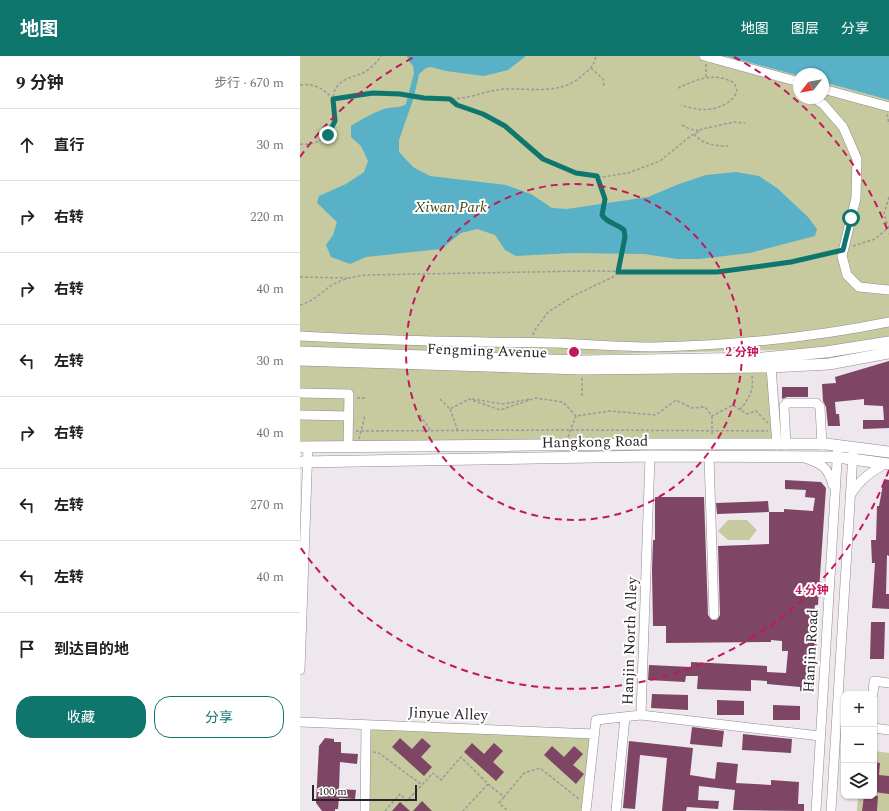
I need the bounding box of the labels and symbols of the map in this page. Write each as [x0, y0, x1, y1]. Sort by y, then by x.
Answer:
north arrow [793, 68, 829, 104]
route end [319, 126, 337, 144]
park label: Xiwan Park [414, 196, 487, 219]
route start [842, 209, 860, 227]
street label: Fengming Avenue [426, 337, 548, 365]
text: 2 分钟 [725, 343, 759, 362]
centre of rings [567, 345, 581, 359]
street label: Hangkong Road [541, 430, 649, 454]
street label: Hanjin North Alley [616, 576, 644, 705]
text: 4 分钟 [795, 581, 829, 600]
street label: Hanjin Road [797, 609, 825, 693]
street label: Jinyue Alley [408, 701, 489, 727]
scale bar [312, 783, 417, 802]

